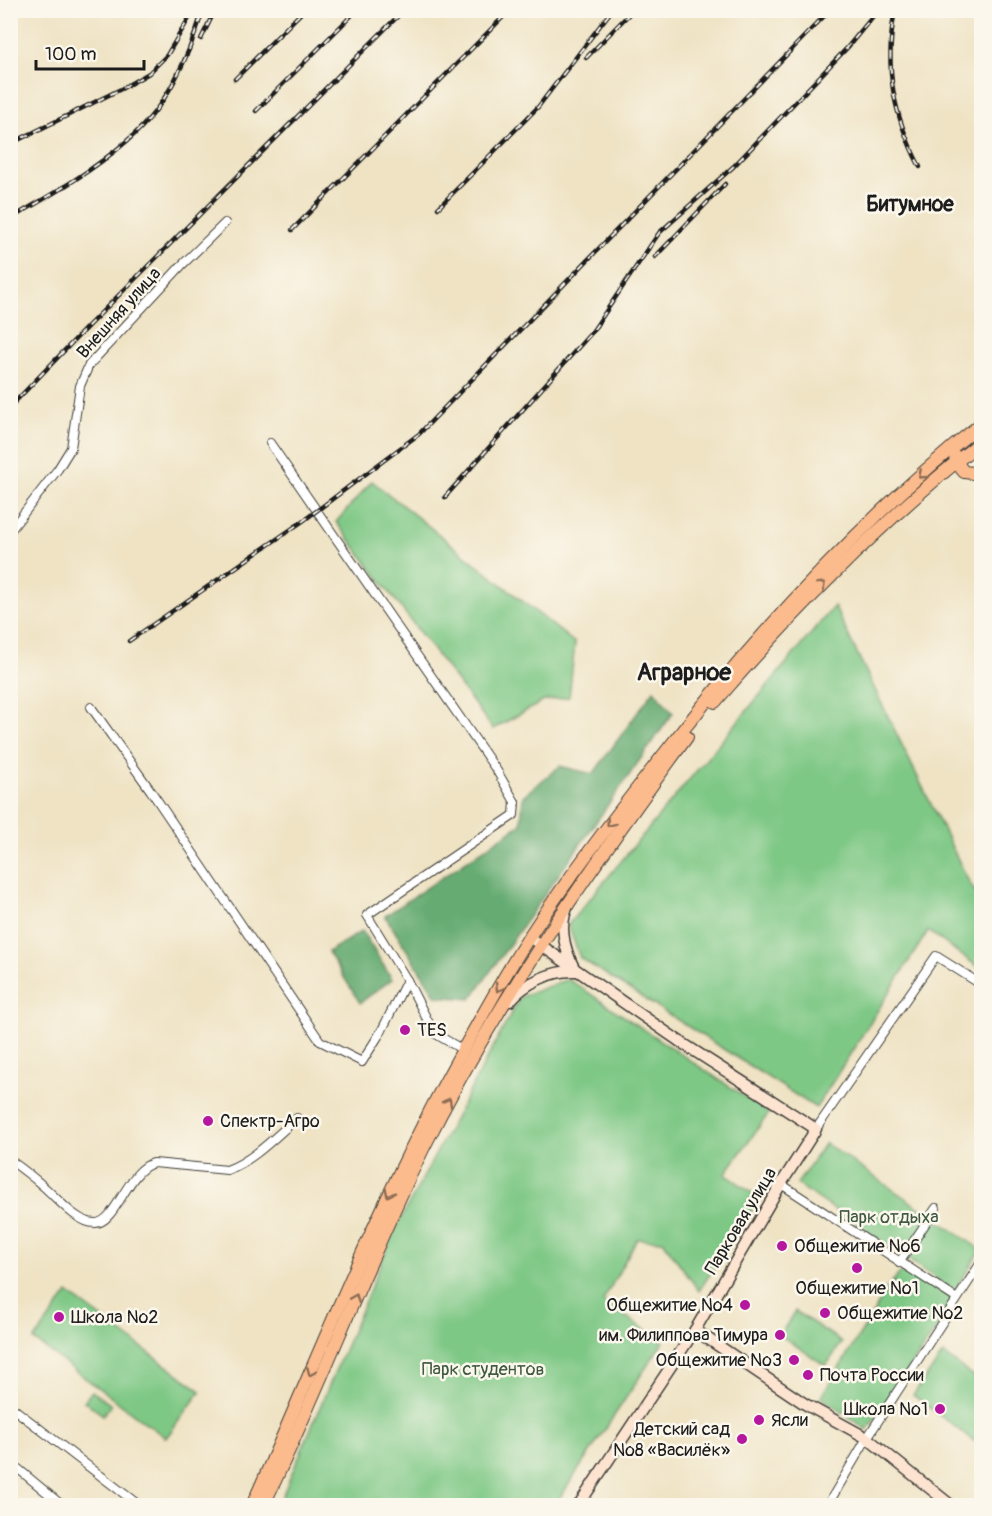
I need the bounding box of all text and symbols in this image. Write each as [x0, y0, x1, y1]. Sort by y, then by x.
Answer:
scale bar [36, 33, 144, 71]
text: 100 m [45, 43, 97, 66]
district label: Битумное [866, 191, 954, 218]
street label: Внешняя улица [72, 262, 166, 364]
one-way arrow [918, 468, 928, 479]
one-way arrow [815, 582, 826, 592]
district label: Аграрное [637, 658, 732, 687]
one-way arrow [607, 817, 618, 828]
one-way arrow [495, 982, 507, 992]
place label: TES [417, 1019, 447, 1042]
marker: TES [398, 1023, 412, 1037]
one-way arrow [441, 1098, 452, 1108]
place label: Спектр-Агро [220, 1110, 320, 1133]
marker: Спектр-Агро [201, 1114, 215, 1128]
street label: Парковая улица [700, 1163, 782, 1279]
one-way arrow [385, 1187, 397, 1198]
park label: Парк отдыха [839, 1206, 939, 1229]
place label: Общежитие №6 [794, 1235, 921, 1258]
marker: Общежитие №6 [775, 1239, 789, 1253]
marker: Общежитие №1 [850, 1261, 864, 1275]
place label: Общежитие №1 [795, 1277, 919, 1300]
one-way arrow [348, 1294, 360, 1305]
place label: Общежитие №4 [606, 1294, 734, 1317]
marker: Общежитие №4 [738, 1298, 752, 1312]
place label: Общежитие №2 [837, 1302, 963, 1325]
place label: Школа №2 [71, 1306, 158, 1329]
marker: Общежитие №2 [818, 1306, 832, 1320]
marker: Школа №2 [52, 1310, 66, 1324]
place label: им. Филиппова Тимура [599, 1324, 768, 1347]
marker: им. Филиппова Тимура [773, 1328, 787, 1342]
place label: Общежитие №3 [656, 1349, 782, 1372]
marker: Общежитие №3 [787, 1353, 801, 1367]
park label: Парк студентов [422, 1358, 544, 1381]
place label: Почта России [820, 1364, 924, 1387]
one-way arrow [306, 1366, 318, 1377]
marker: Почта России [801, 1368, 815, 1382]
place label: Школа №1 [844, 1398, 928, 1421]
marker: Школа №1 [933, 1402, 947, 1416]
place label: Ясли [771, 1409, 808, 1432]
marker: Ясли [752, 1413, 766, 1427]
place label: Детский сад №8 «Василёк» [613, 1418, 730, 1462]
marker: Детский сад №8 «Василёк» [735, 1432, 749, 1446]

